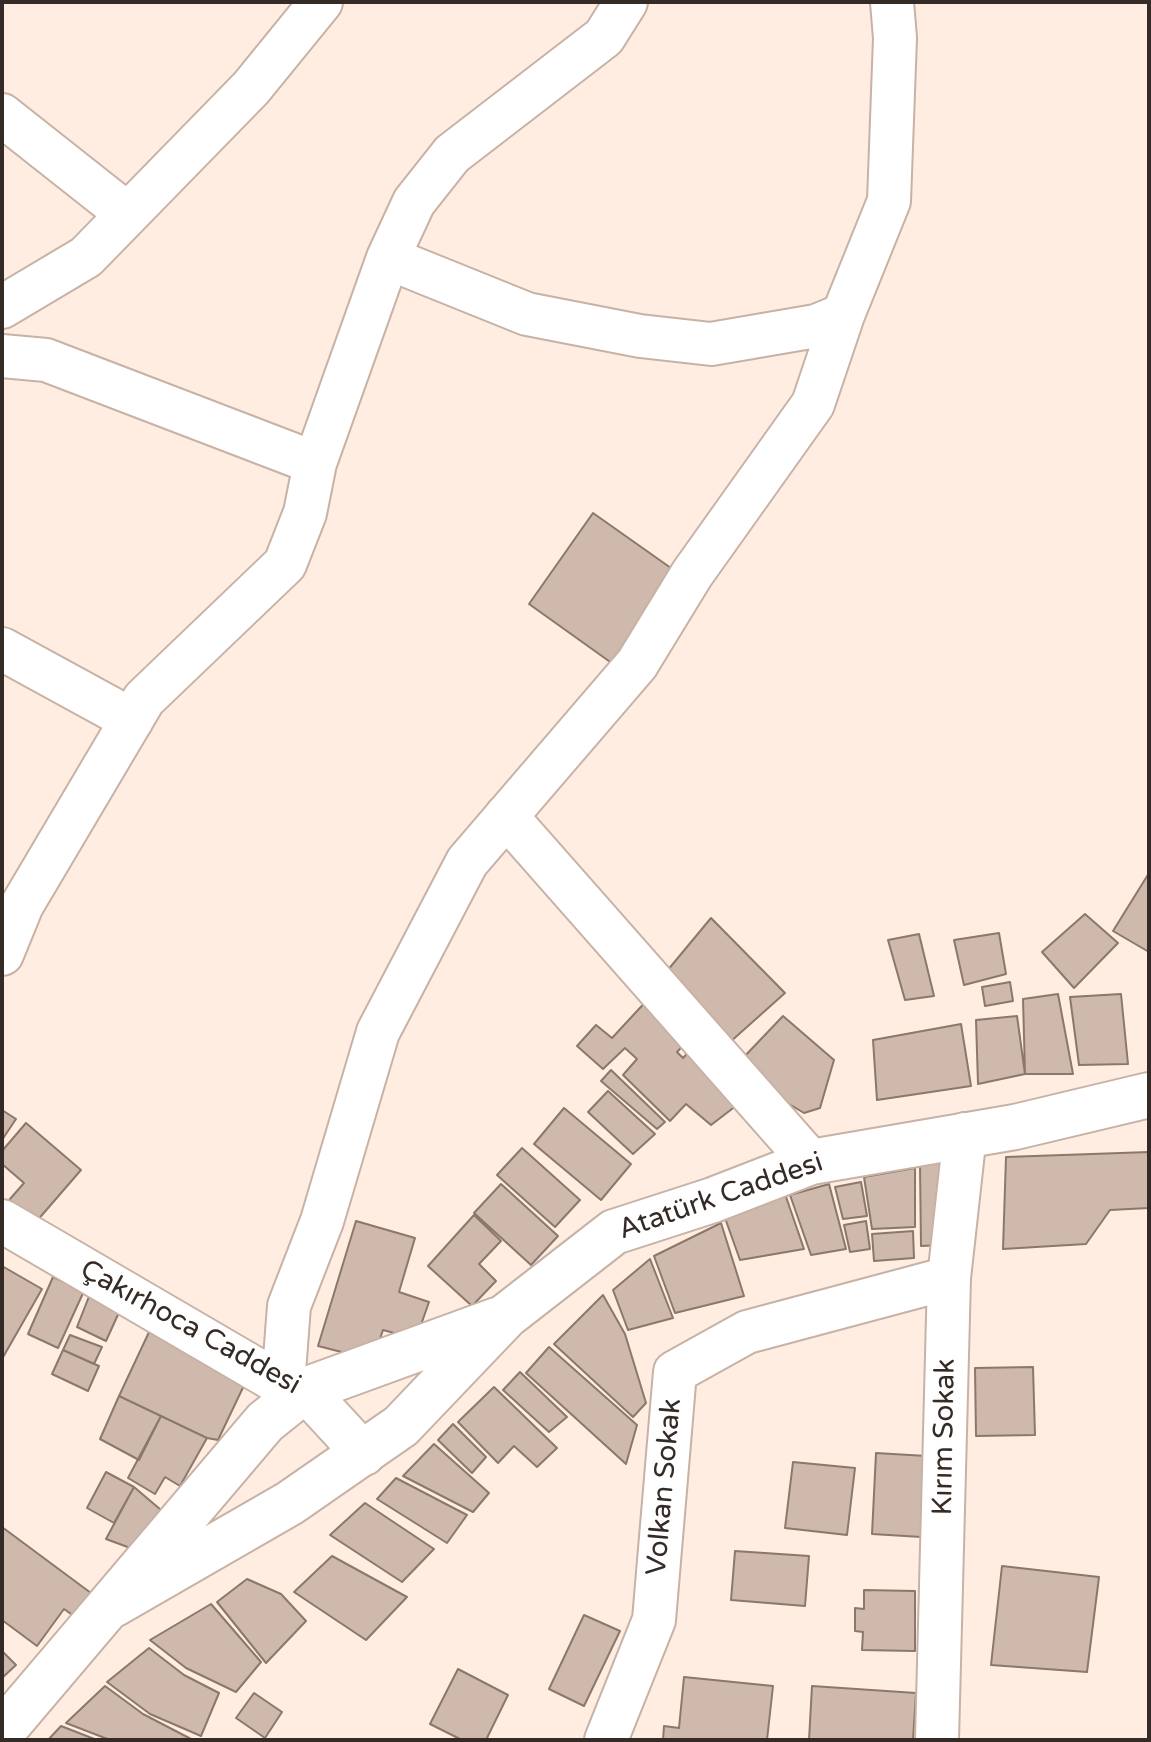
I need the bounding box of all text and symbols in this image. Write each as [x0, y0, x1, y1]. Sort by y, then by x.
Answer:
street label: Atatürk Caddesi [614, 1146, 828, 1248]
street label: Çakırhoca Caddesi [74, 1253, 306, 1403]
street label: Kırım Sokak [927, 1358, 963, 1516]
street label: Volkan Sokak [641, 1397, 689, 1577]

